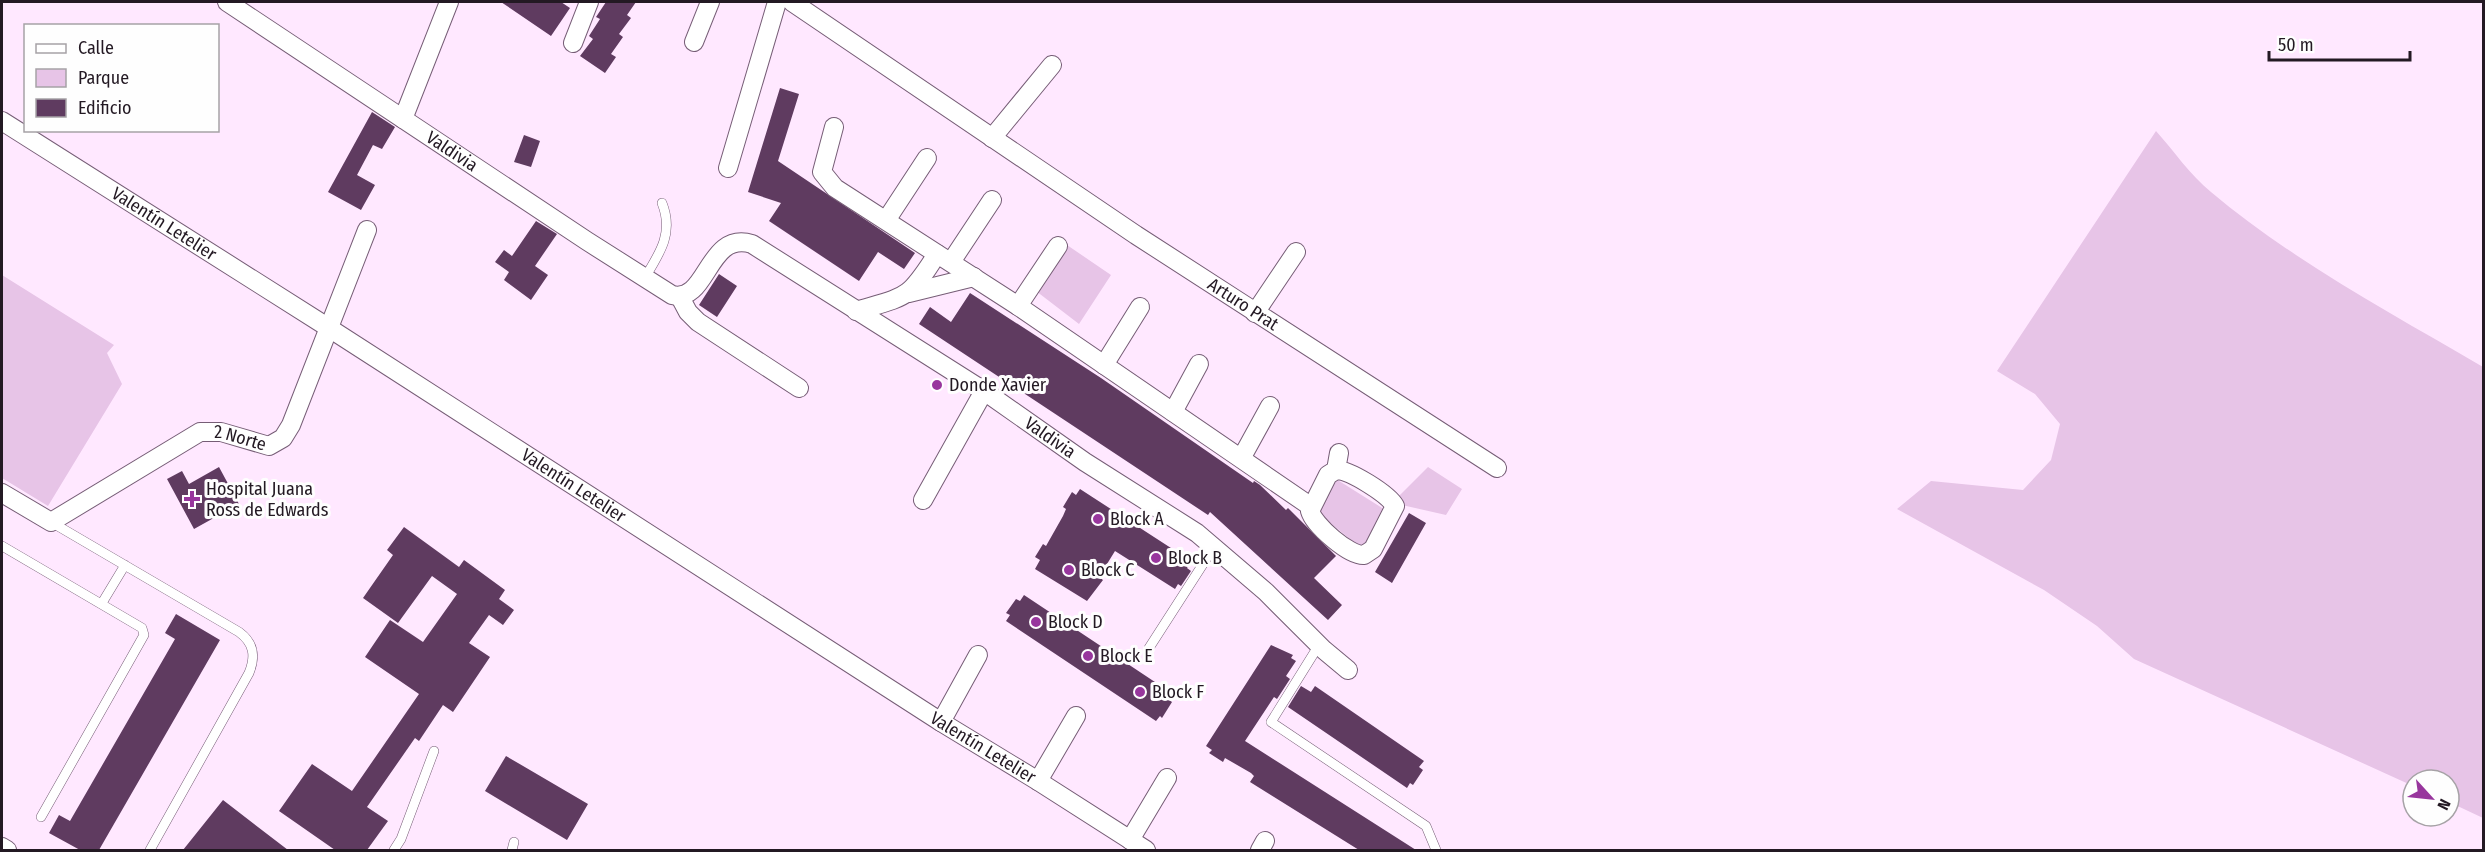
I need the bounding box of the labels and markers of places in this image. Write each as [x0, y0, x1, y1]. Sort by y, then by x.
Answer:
place label: Donde Xavier [949, 374, 1047, 396]
marker: Donde Xavier [930, 378, 944, 392]
place label: Hospital Juana Ross de Edwards [206, 478, 329, 521]
marker: Hospital Juana Ross de Edwards [183, 490, 201, 508]
place label: Block A [1110, 508, 1164, 530]
marker: Block A [1091, 512, 1105, 526]
place label: Block B [1168, 547, 1222, 569]
marker: Block B [1149, 551, 1163, 565]
place label: Block C [1081, 559, 1134, 581]
marker: Block C [1062, 563, 1076, 577]
place label: Block D [1048, 611, 1103, 633]
marker: Block D [1029, 615, 1043, 629]
place label: Block E [1100, 645, 1153, 667]
marker: Block E [1081, 649, 1095, 663]
place label: Block F [1152, 681, 1204, 703]
marker: Block F [1133, 685, 1147, 699]

